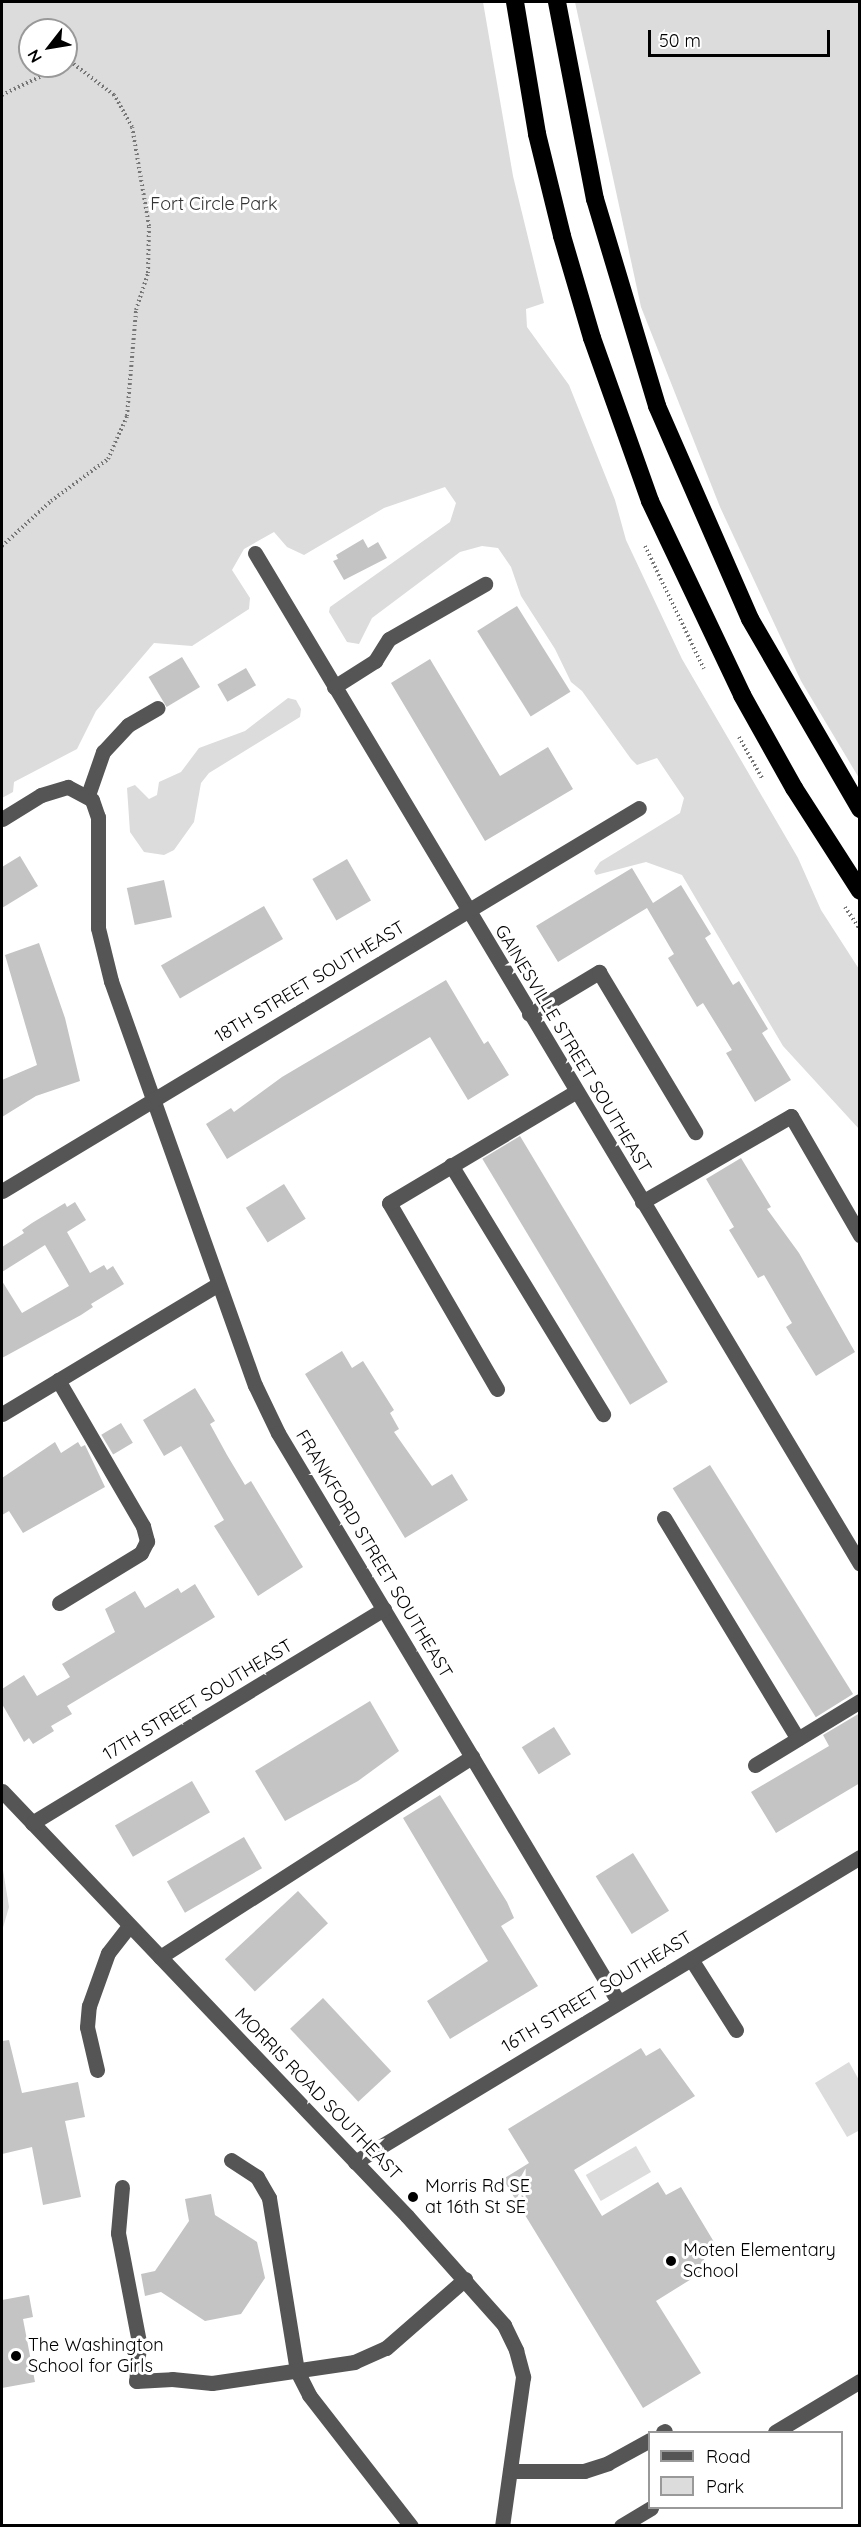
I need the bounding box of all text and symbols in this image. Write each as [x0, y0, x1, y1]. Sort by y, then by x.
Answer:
north arrow [18, 18, 78, 78]
scale bar [651, 18, 832, 56]
text: 50 m [659, 29, 701, 52]
text: N [23, 46, 46, 66]
park label: Fort Circle Park [150, 193, 278, 215]
street label: 18TH STREET SOUTHEAST [211, 917, 409, 1047]
street label: GAINESVILLE STREET SOUTHEAST [490, 921, 656, 1177]
street label: FRANKFORD STREET SOUTHEAST [291, 1426, 457, 1682]
street label: 17TH STREET SOUTHEAST [99, 1635, 297, 1765]
street label: 16TH STREET SOUTHEAST [498, 1927, 696, 2057]
street label: MORRIS ROAD SOUTHEAST [230, 2003, 406, 2185]
place label: Morris Rd SE at 16th St SE [425, 2176, 530, 2218]
marker: Morris Rd SE at 16th St SE [406, 2190, 420, 2204]
place label: Moten Elementary School [683, 2240, 836, 2282]
marker: Moten Elementary School [664, 2254, 678, 2268]
place label: The Washington School for Girls [28, 2335, 164, 2378]
marker: The Washington School for Girls [9, 2349, 23, 2363]
legend [648, 2431, 843, 2509]
text: Road [706, 2445, 751, 2468]
text: Park [706, 2475, 744, 2498]

